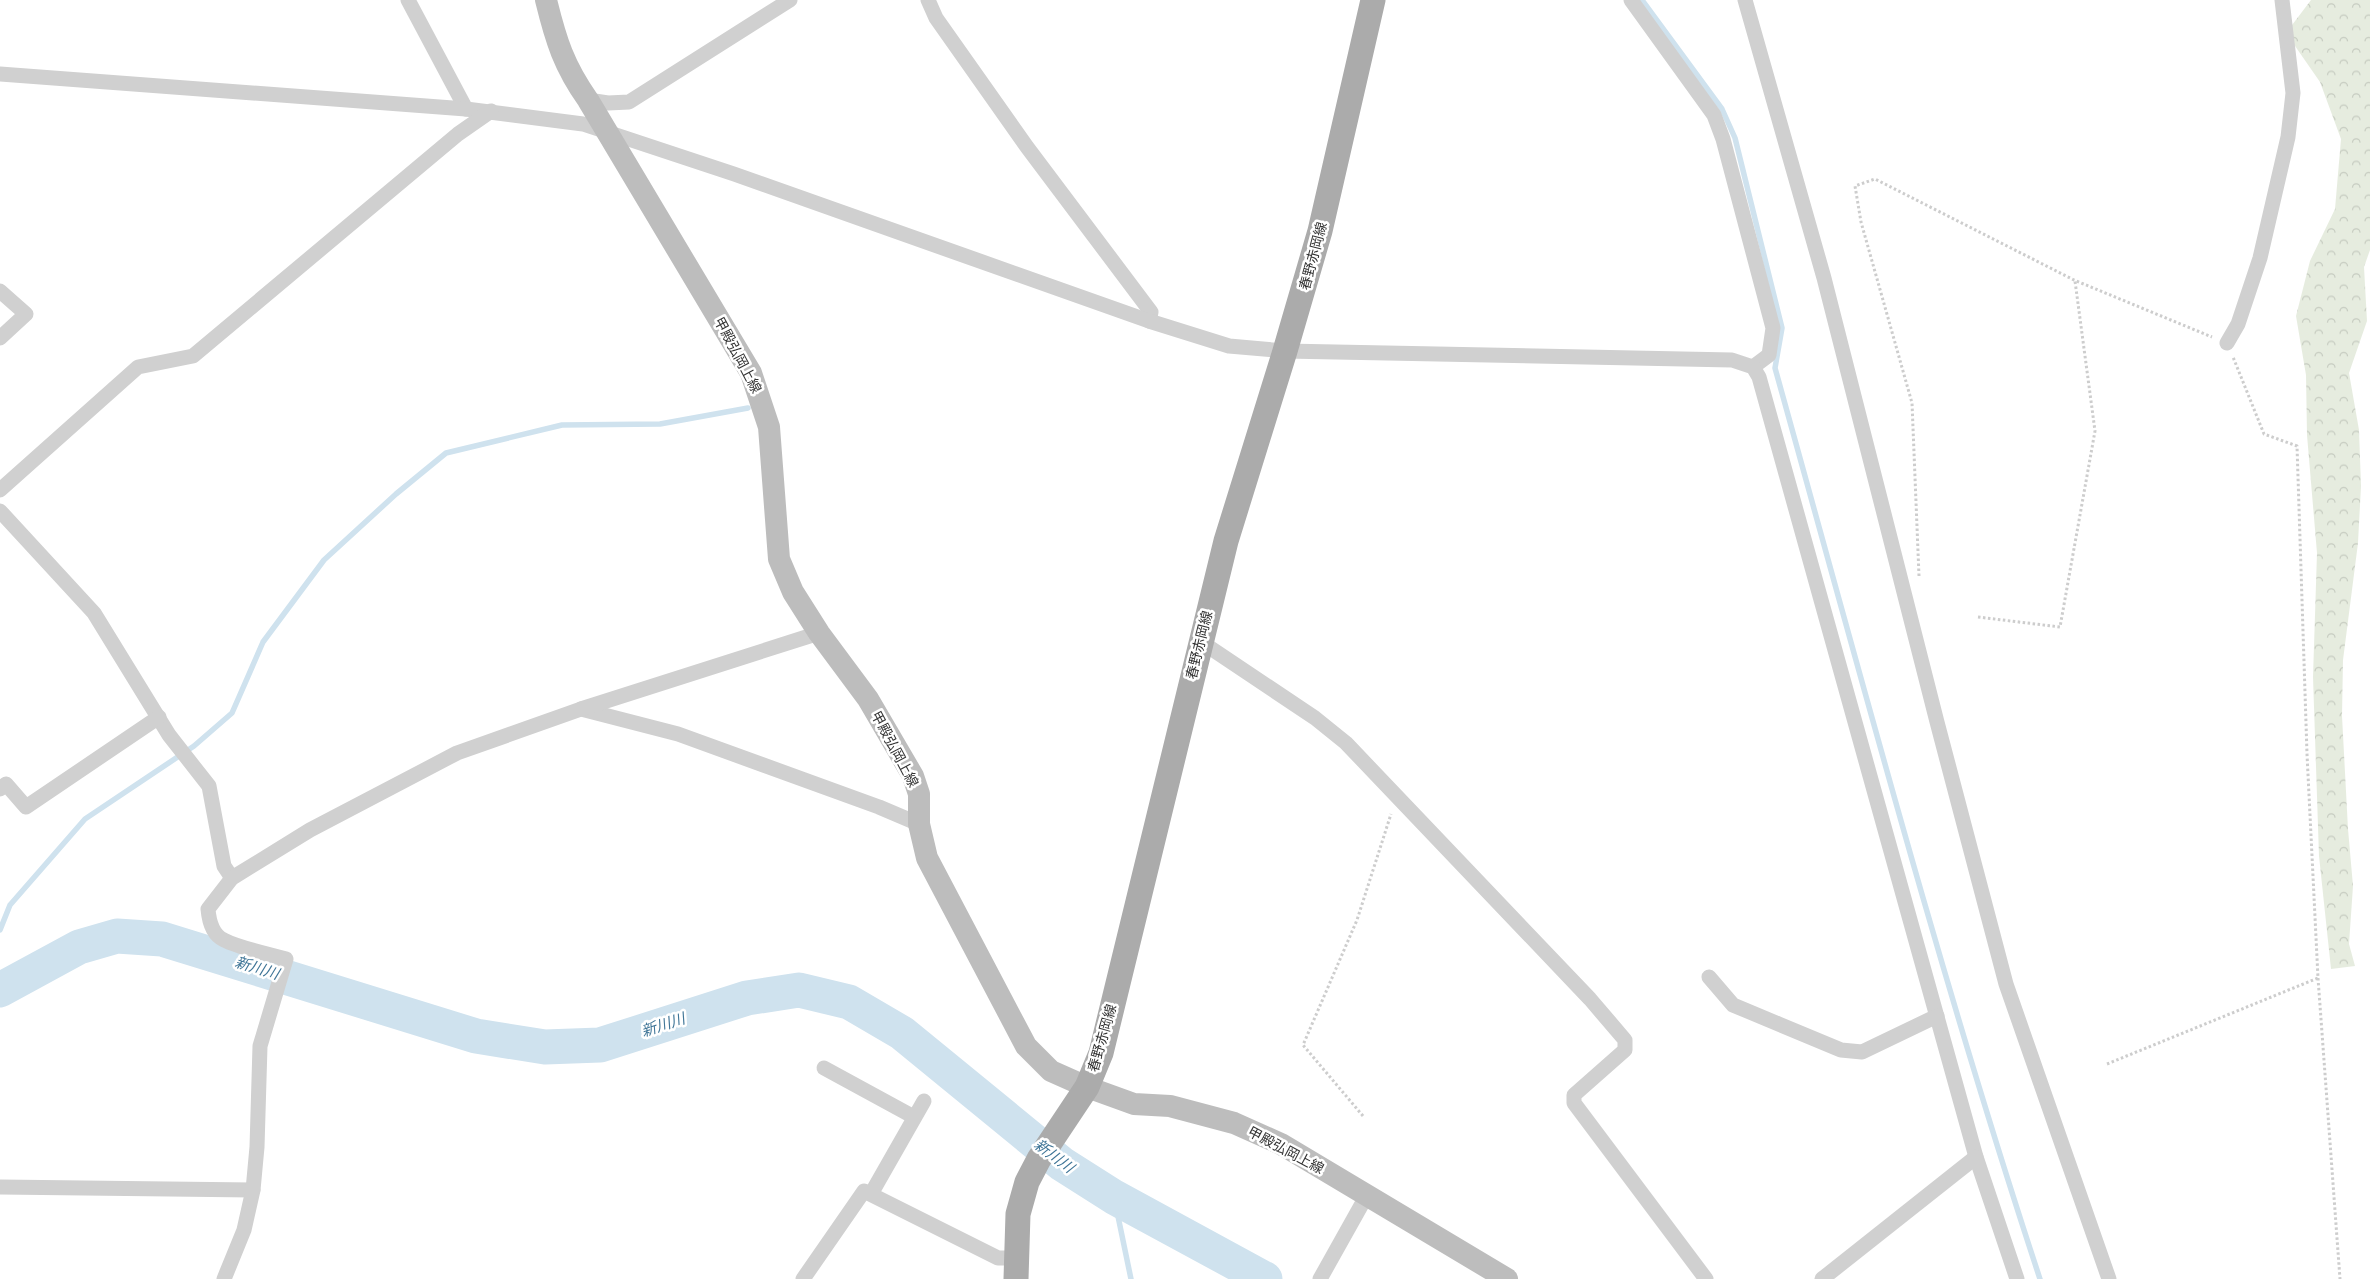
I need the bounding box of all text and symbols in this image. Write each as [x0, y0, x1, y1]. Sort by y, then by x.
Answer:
street label: 春野赤岡線 [1297, 220, 1330, 292]
street label: 甲殿弘岡上線 [711, 315, 764, 396]
street label: 春野赤岡線 [1184, 609, 1215, 681]
street label: 甲殿弘岡上線 [868, 709, 921, 790]
water label: 新川川 [233, 954, 283, 983]
street label: 春野赤岡線 [1086, 1002, 1119, 1074]
water label: 新川川 [639, 1010, 689, 1040]
street label: 甲殿弘岡上線 [1245, 1124, 1326, 1177]
water label: 新川川 [1031, 1136, 1078, 1177]

